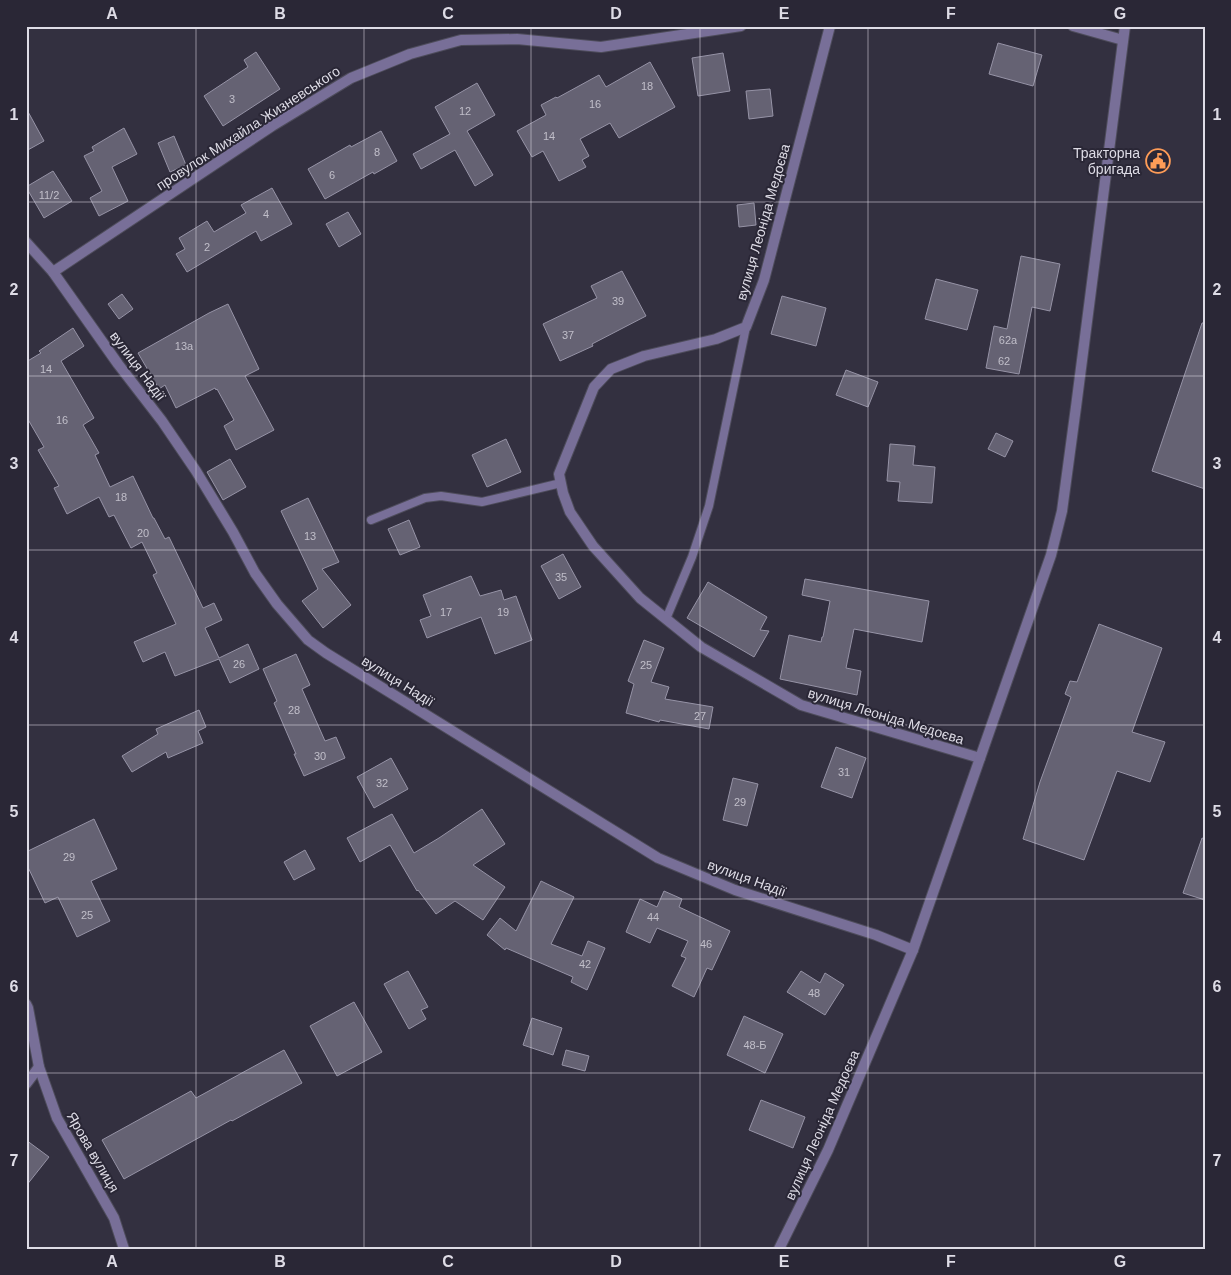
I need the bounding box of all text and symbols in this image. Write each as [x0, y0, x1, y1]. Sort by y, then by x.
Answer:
text: A [106, 5, 118, 22]
text: B [274, 5, 286, 22]
text: C [442, 5, 454, 22]
text: D [610, 5, 622, 22]
text: E [779, 5, 790, 22]
text: F [946, 5, 956, 22]
text: G [1114, 5, 1126, 22]
street label: провулок Михайла Жизневського [153, 62, 343, 193]
house number: 18 [641, 80, 653, 92]
house number: 3 [229, 93, 235, 105]
house number: 16 [589, 98, 601, 110]
house number: 12 [459, 105, 471, 117]
text: 1 [10, 106, 19, 123]
text: 1 [1213, 106, 1222, 123]
house number: 14 [543, 130, 555, 142]
street label: вулиця Леоніда Медоєва [733, 142, 793, 302]
place label: Тракторна бригада [1073, 145, 1140, 177]
house number: 8 [374, 146, 380, 158]
public building icon: Тракторна бригада [1145, 148, 1171, 174]
house number: 6 [329, 169, 335, 181]
house number: 11/2 [39, 189, 59, 201]
house number: 4 [263, 208, 269, 220]
house number: 2 [204, 241, 210, 253]
text: 2 [10, 281, 19, 298]
text: 2 [1213, 281, 1222, 298]
house number: 39 [612, 295, 624, 307]
street label: вулиця Надії [107, 328, 169, 404]
house number: 37 [562, 329, 574, 341]
house number: 62а [999, 334, 1018, 346]
house number: 13а [175, 340, 194, 352]
house number: 62 [998, 355, 1010, 367]
house number: 14 [40, 363, 52, 375]
house number: 16 [56, 414, 68, 426]
text: 3 [10, 455, 19, 472]
text: 3 [1213, 455, 1222, 472]
house number: 18 [115, 491, 127, 503]
house number: 20 [137, 527, 149, 539]
house number: 13 [304, 530, 316, 542]
house number: 35 [555, 571, 567, 583]
house number: 17 [440, 606, 452, 618]
house number: 19 [497, 606, 509, 618]
text: 4 [10, 629, 19, 646]
text: 4 [1213, 629, 1222, 646]
street label: вулиця Надії [359, 652, 437, 710]
house number: 26 [233, 658, 245, 670]
house number: 25 [640, 659, 652, 671]
street label: вулиця Леоніда Медоєва [806, 685, 966, 747]
house number: 28 [288, 704, 300, 716]
house number: 27 [694, 710, 706, 722]
house number: 30 [314, 750, 326, 762]
house number: 31 [838, 766, 850, 778]
house number: 32 [376, 777, 388, 789]
house number: 29 [734, 796, 746, 808]
text: 5 [10, 803, 19, 820]
text: 5 [1213, 803, 1222, 820]
house number: 29 [63, 851, 75, 863]
street label: вулиця Надії [706, 856, 789, 900]
house number: 25 [81, 909, 93, 921]
house number: 44 [647, 911, 659, 923]
house number: 46 [700, 938, 712, 950]
house number: 42 [579, 958, 591, 970]
text: 6 [10, 978, 19, 995]
text: 6 [1213, 978, 1222, 995]
house number: 48 [808, 987, 820, 999]
house number: 48-Б [743, 1039, 767, 1051]
street label: вулиця Леоніда Медоєва [782, 1047, 862, 1202]
street label: Ярова вулиця [64, 1109, 122, 1195]
text: 7 [10, 1152, 19, 1169]
text: 7 [1213, 1152, 1222, 1169]
text: A [106, 1253, 118, 1270]
text: B [274, 1253, 286, 1270]
text: C [442, 1253, 454, 1270]
text: D [610, 1253, 622, 1270]
text: E [779, 1253, 790, 1270]
text: F [946, 1253, 956, 1270]
text: G [1114, 1253, 1126, 1270]

